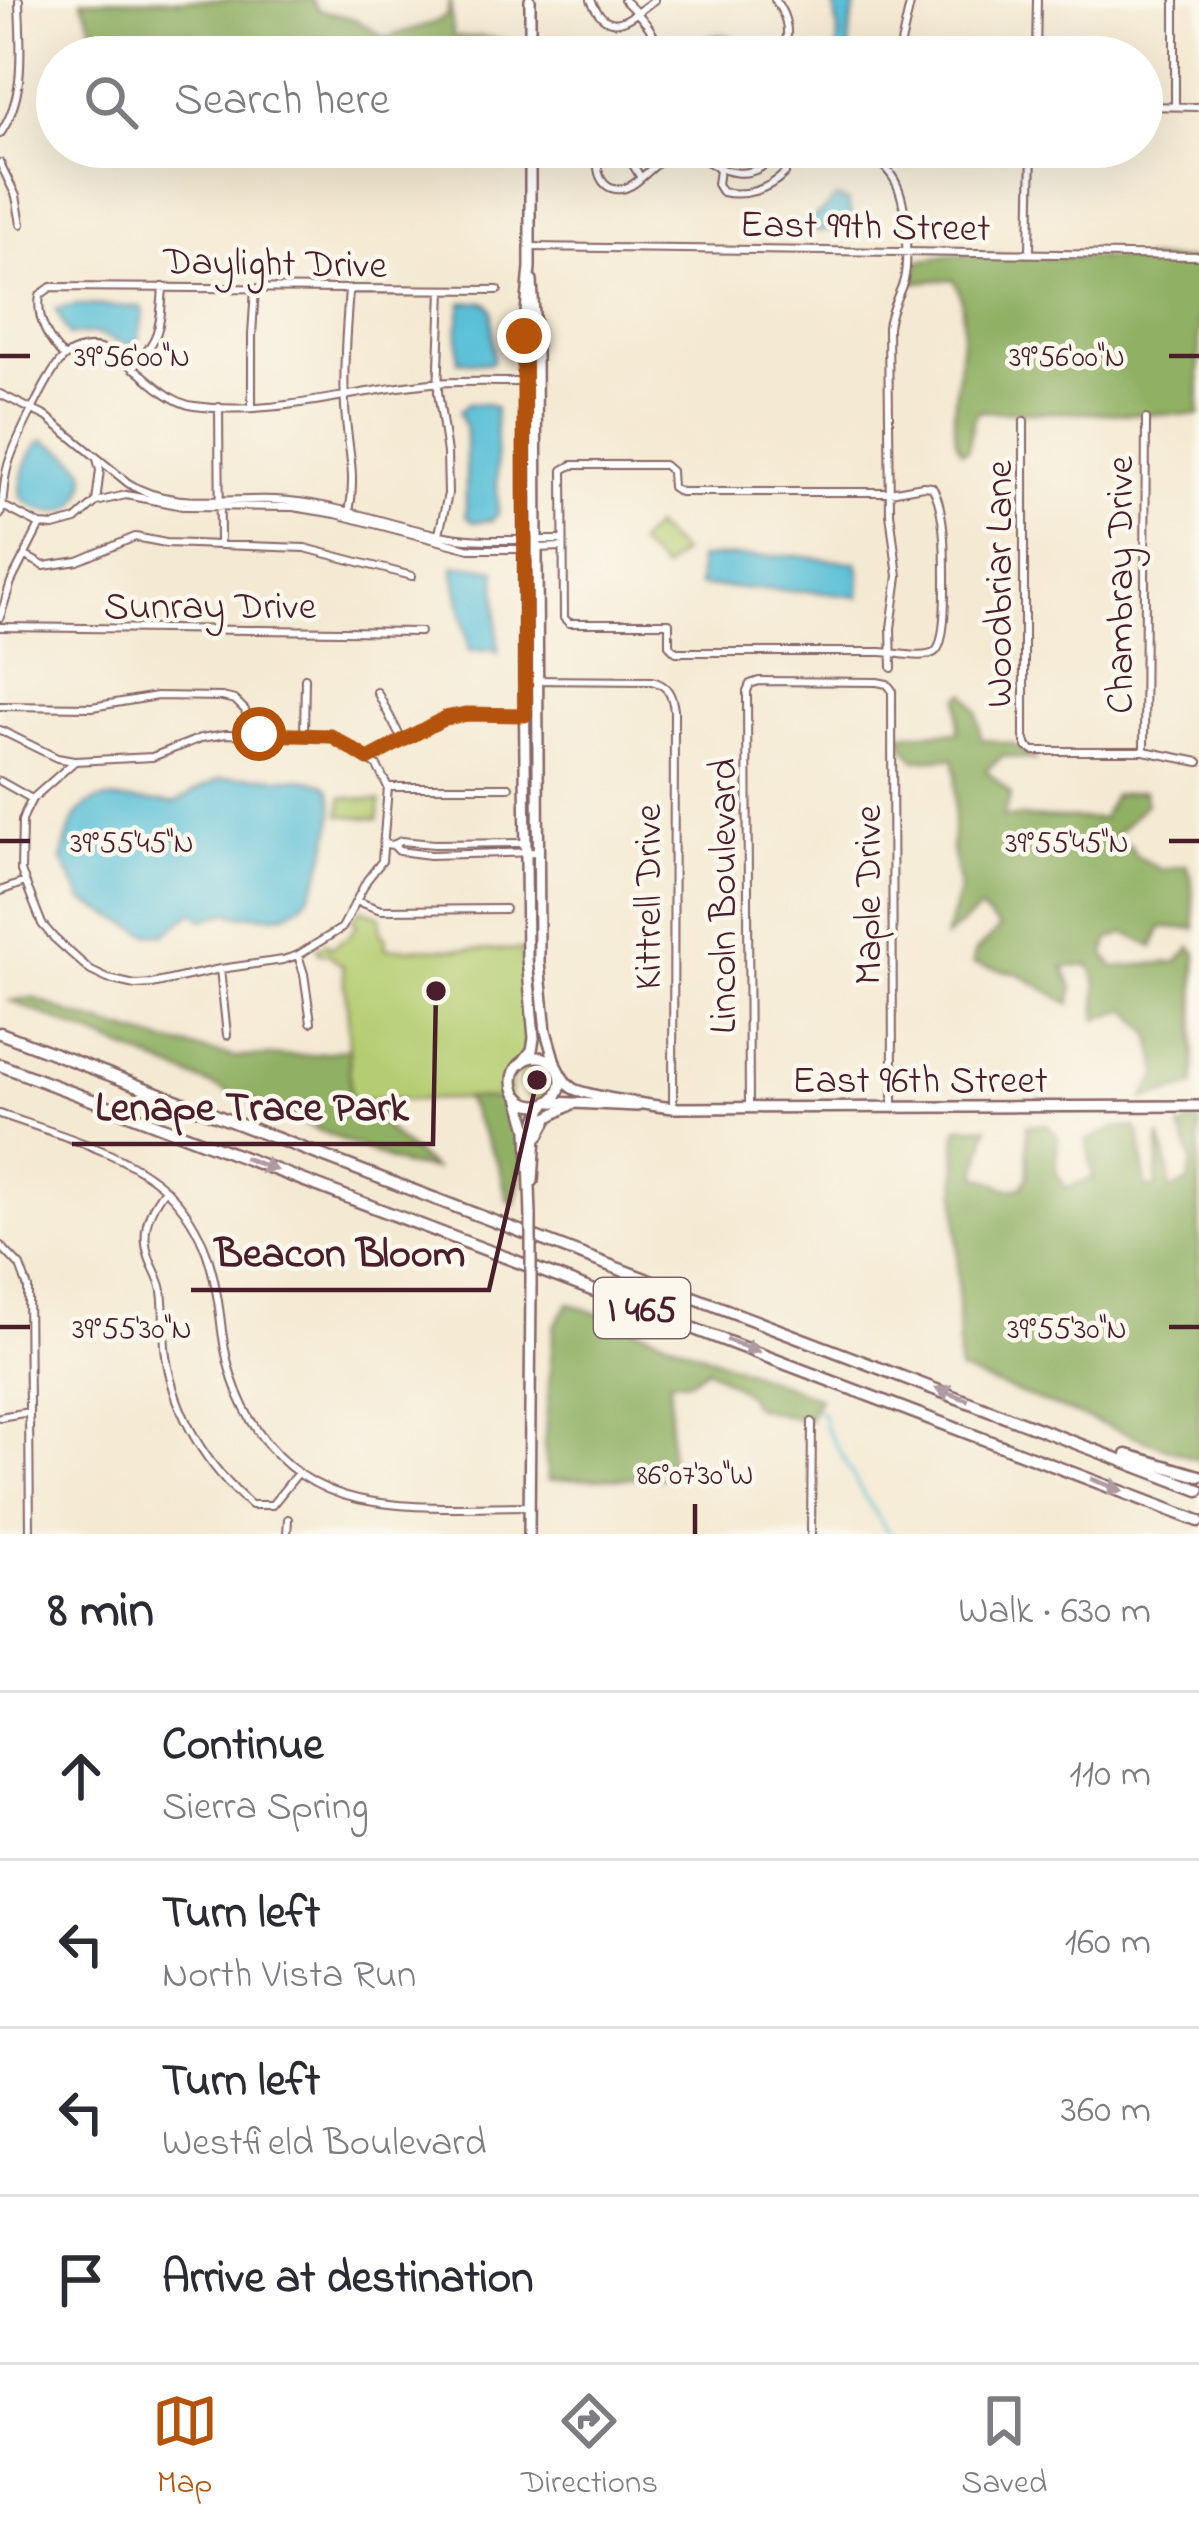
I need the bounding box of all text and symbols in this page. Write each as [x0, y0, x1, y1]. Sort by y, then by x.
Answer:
search box [36, 36, 1163, 168]
icon: search [78, 69, 144, 135]
text: Search here [174, 69, 390, 135]
street label: East 99th Street [739, 198, 991, 259]
street label: Daylight Drive [162, 235, 388, 296]
route end [497, 309, 551, 363]
text: 39°56'00"N [74, 337, 190, 381]
text: 39°56'00"N [1009, 337, 1125, 381]
street label: Chambray Drive [1094, 456, 1151, 714]
street label: Woodbriar Lane [973, 460, 1030, 708]
street label: Sunray Drive [104, 580, 317, 637]
route start [232, 707, 286, 761]
street label: Lincoln Boulevard [697, 758, 754, 1034]
street label: Kittrell Drive [622, 803, 679, 990]
street label: Maple Drive [842, 804, 899, 985]
text: 39°55'45"N [70, 823, 194, 867]
text: 39°55'45"N [1005, 823, 1129, 867]
street label: East 96th Street [792, 1054, 1048, 1111]
callout: Lenape Trace Park [72, 1066, 433, 1144]
text: Lenape Trace Park [95, 1079, 410, 1140]
one-way arrow [242, 1155, 278, 1174]
callout: Beacon Bloom [191, 1212, 489, 1290]
text: Beacon Bloom [213, 1225, 465, 1286]
road number: I 465 [594, 1278, 690, 1338]
text: 39°55'30"N [72, 1309, 192, 1353]
text: 39°55'30"N [1007, 1309, 1127, 1353]
one-way arrow [725, 1338, 761, 1357]
one-way arrow [934, 1383, 970, 1402]
text: 86°07'30"W [637, 1455, 753, 1499]
one-way arrow [1089, 1477, 1125, 1496]
text: 8 min [48, 1575, 154, 1650]
text: Walk · 630 m [958, 1584, 1151, 1641]
text: Continue [162, 1714, 323, 1780]
icon: ahead [48, 1743, 114, 1809]
text: 110 m [1069, 1747, 1151, 1804]
text: Sierra Spring [162, 1780, 369, 1837]
text: Turn left [162, 1882, 320, 1948]
icon: left [48, 1911, 114, 1977]
text: 160 m [1065, 1915, 1151, 1972]
text: North Vista Run [162, 1948, 416, 2005]
text: Turn left [162, 2050, 320, 2116]
icon: left [48, 2079, 114, 2145]
text: 360 m [1061, 2083, 1151, 2140]
text: Westfield Boulevard [162, 2116, 486, 2173]
icon: arrive [48, 2247, 114, 2313]
text: Arrive at destination [162, 2247, 533, 2313]
tab: Map [152, 2388, 218, 2508]
tab: Directions [521, 2388, 658, 2508]
tab: Saved [961, 2388, 1047, 2508]

